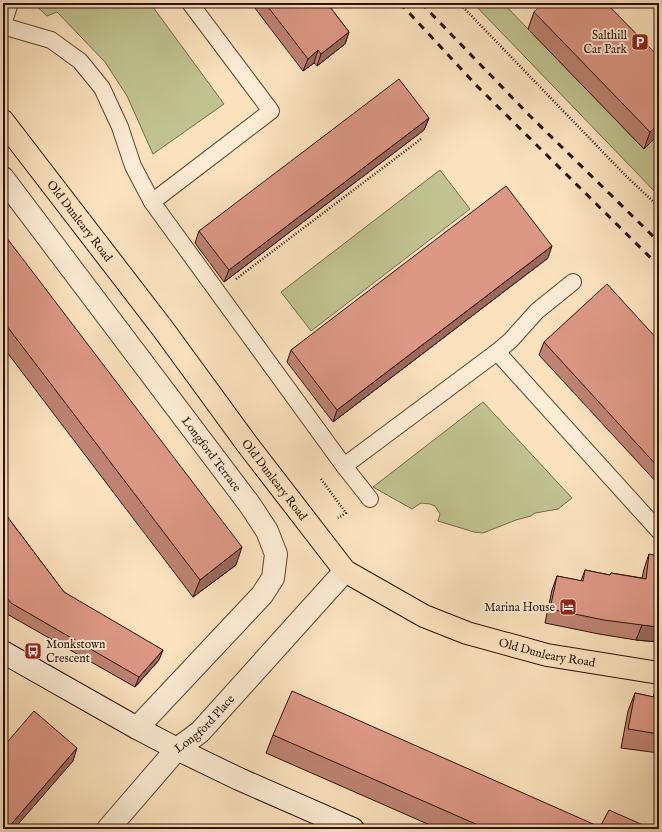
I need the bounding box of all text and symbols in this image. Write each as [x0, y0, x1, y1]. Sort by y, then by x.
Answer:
place label: Salthill Car Park [583, 28, 628, 57]
parking icon: Salthill Car Park [630, 32, 650, 52]
street label: Old Dunleary Road [44, 177, 116, 265]
street label: Longford Terrace [178, 414, 245, 495]
street label: Old Dunleary Road [239, 436, 311, 524]
hotel icon: Marina House [558, 597, 578, 617]
place label: Marina House [484, 600, 555, 615]
street label: Old Dunleary Road [497, 635, 597, 670]
place label: Monkstown Crescent [46, 637, 106, 666]
bus stop icon: Monkstown Crescent [23, 641, 43, 661]
street label: Longford Place [171, 691, 238, 756]

